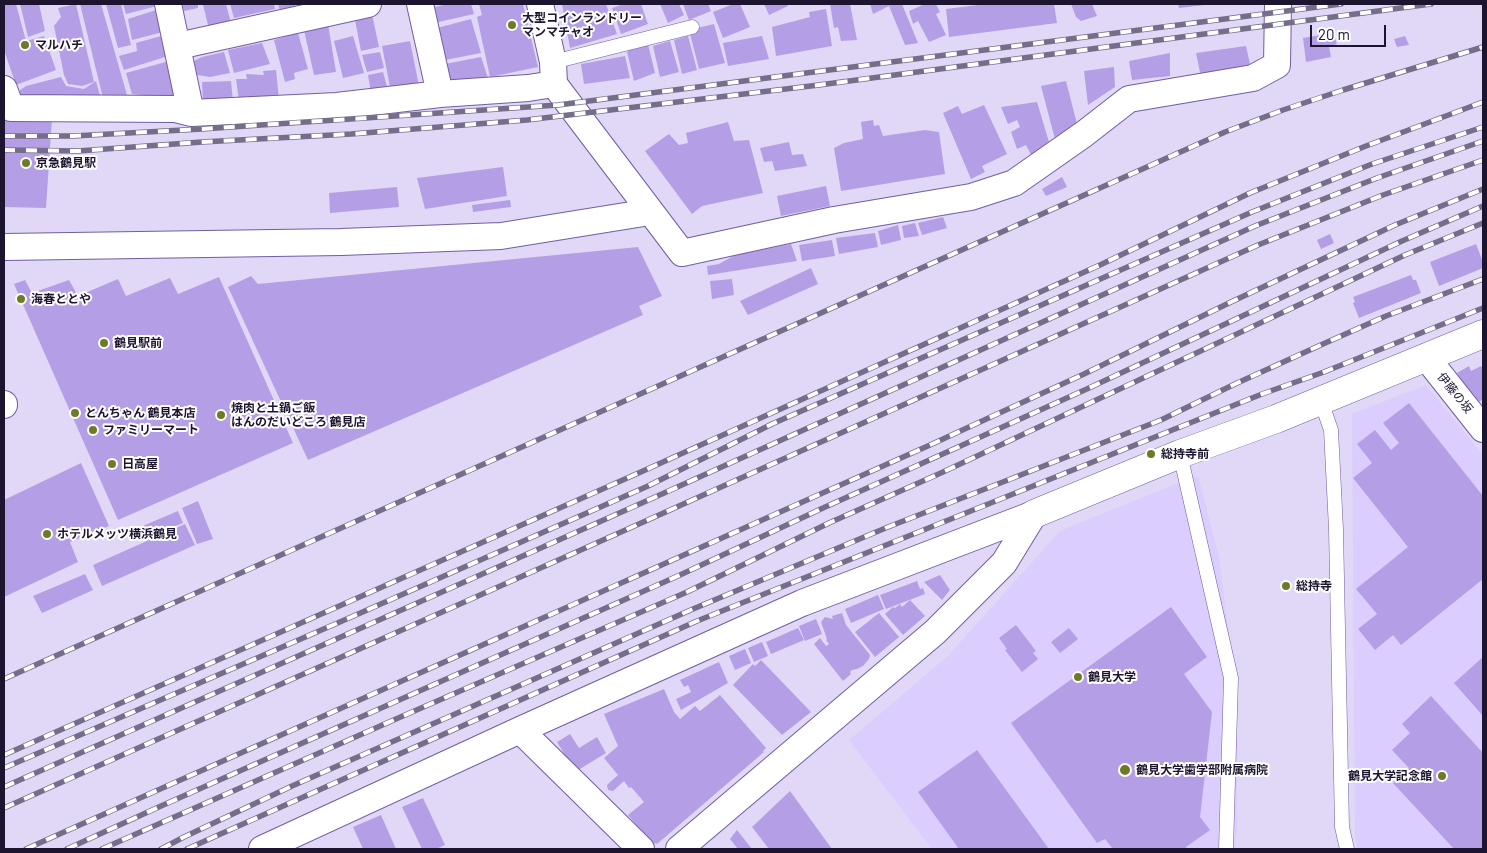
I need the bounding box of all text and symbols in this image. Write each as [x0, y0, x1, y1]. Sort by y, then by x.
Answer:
place label: 大型コインランドリー マンマチャオ [522, 11, 642, 39]
scale bar [1312, 15, 1388, 47]
marker: 大型コインランドリー マンマチャオ [506, 19, 518, 31]
text: 20 m [1318, 25, 1350, 43]
place label: マルハチ [35, 38, 83, 52]
marker: マルハチ [19, 39, 31, 51]
place label: 京急鶴見駅 [36, 156, 96, 170]
marker: 京急鶴見駅 [20, 157, 32, 169]
place label: 海春ととや [31, 292, 91, 306]
marker: 海春ととや [15, 293, 27, 305]
place label: 鶴見駅前 [114, 336, 162, 350]
marker: 鶴見駅前 [98, 337, 110, 349]
street label: 伊藤の坂 [1434, 370, 1476, 416]
place label: 焼肉と土鍋ご飯 はんのだいどころ 鶴見店 [231, 401, 365, 429]
place label: とんちゃん 鶴見本店 [85, 406, 195, 420]
marker: とんちゃん 鶴見本店 [69, 407, 81, 419]
marker: 焼肉と土鍋ご飯 はんのだいどころ 鶴見店 [215, 409, 227, 421]
place label: ファミリーマート [103, 423, 199, 437]
marker: ファミリーマート [87, 424, 99, 436]
place label: 総持寺前 [1161, 447, 1209, 461]
marker: 総持寺前 [1145, 448, 1157, 460]
place label: 日高屋 [122, 457, 158, 471]
marker: 日高屋 [106, 458, 118, 470]
place label: ホテルメッツ横浜鶴見 [57, 527, 177, 541]
marker: ホテルメッツ横浜鶴見 [41, 528, 53, 540]
place label: 総持寺 [1296, 579, 1332, 593]
marker: 総持寺 [1280, 580, 1292, 592]
place label: 鶴見大学 [1088, 670, 1136, 684]
marker: 鶴見大学 [1072, 671, 1084, 683]
marker: 鶴見大学歯学部附属病院 [1118, 763, 1132, 777]
place label: 鶴見大学歯学部附属病院 [1136, 763, 1268, 777]
place label: 鶴見大学記念館 [1348, 769, 1432, 783]
marker: 鶴見大学記念館 [1436, 770, 1448, 782]

